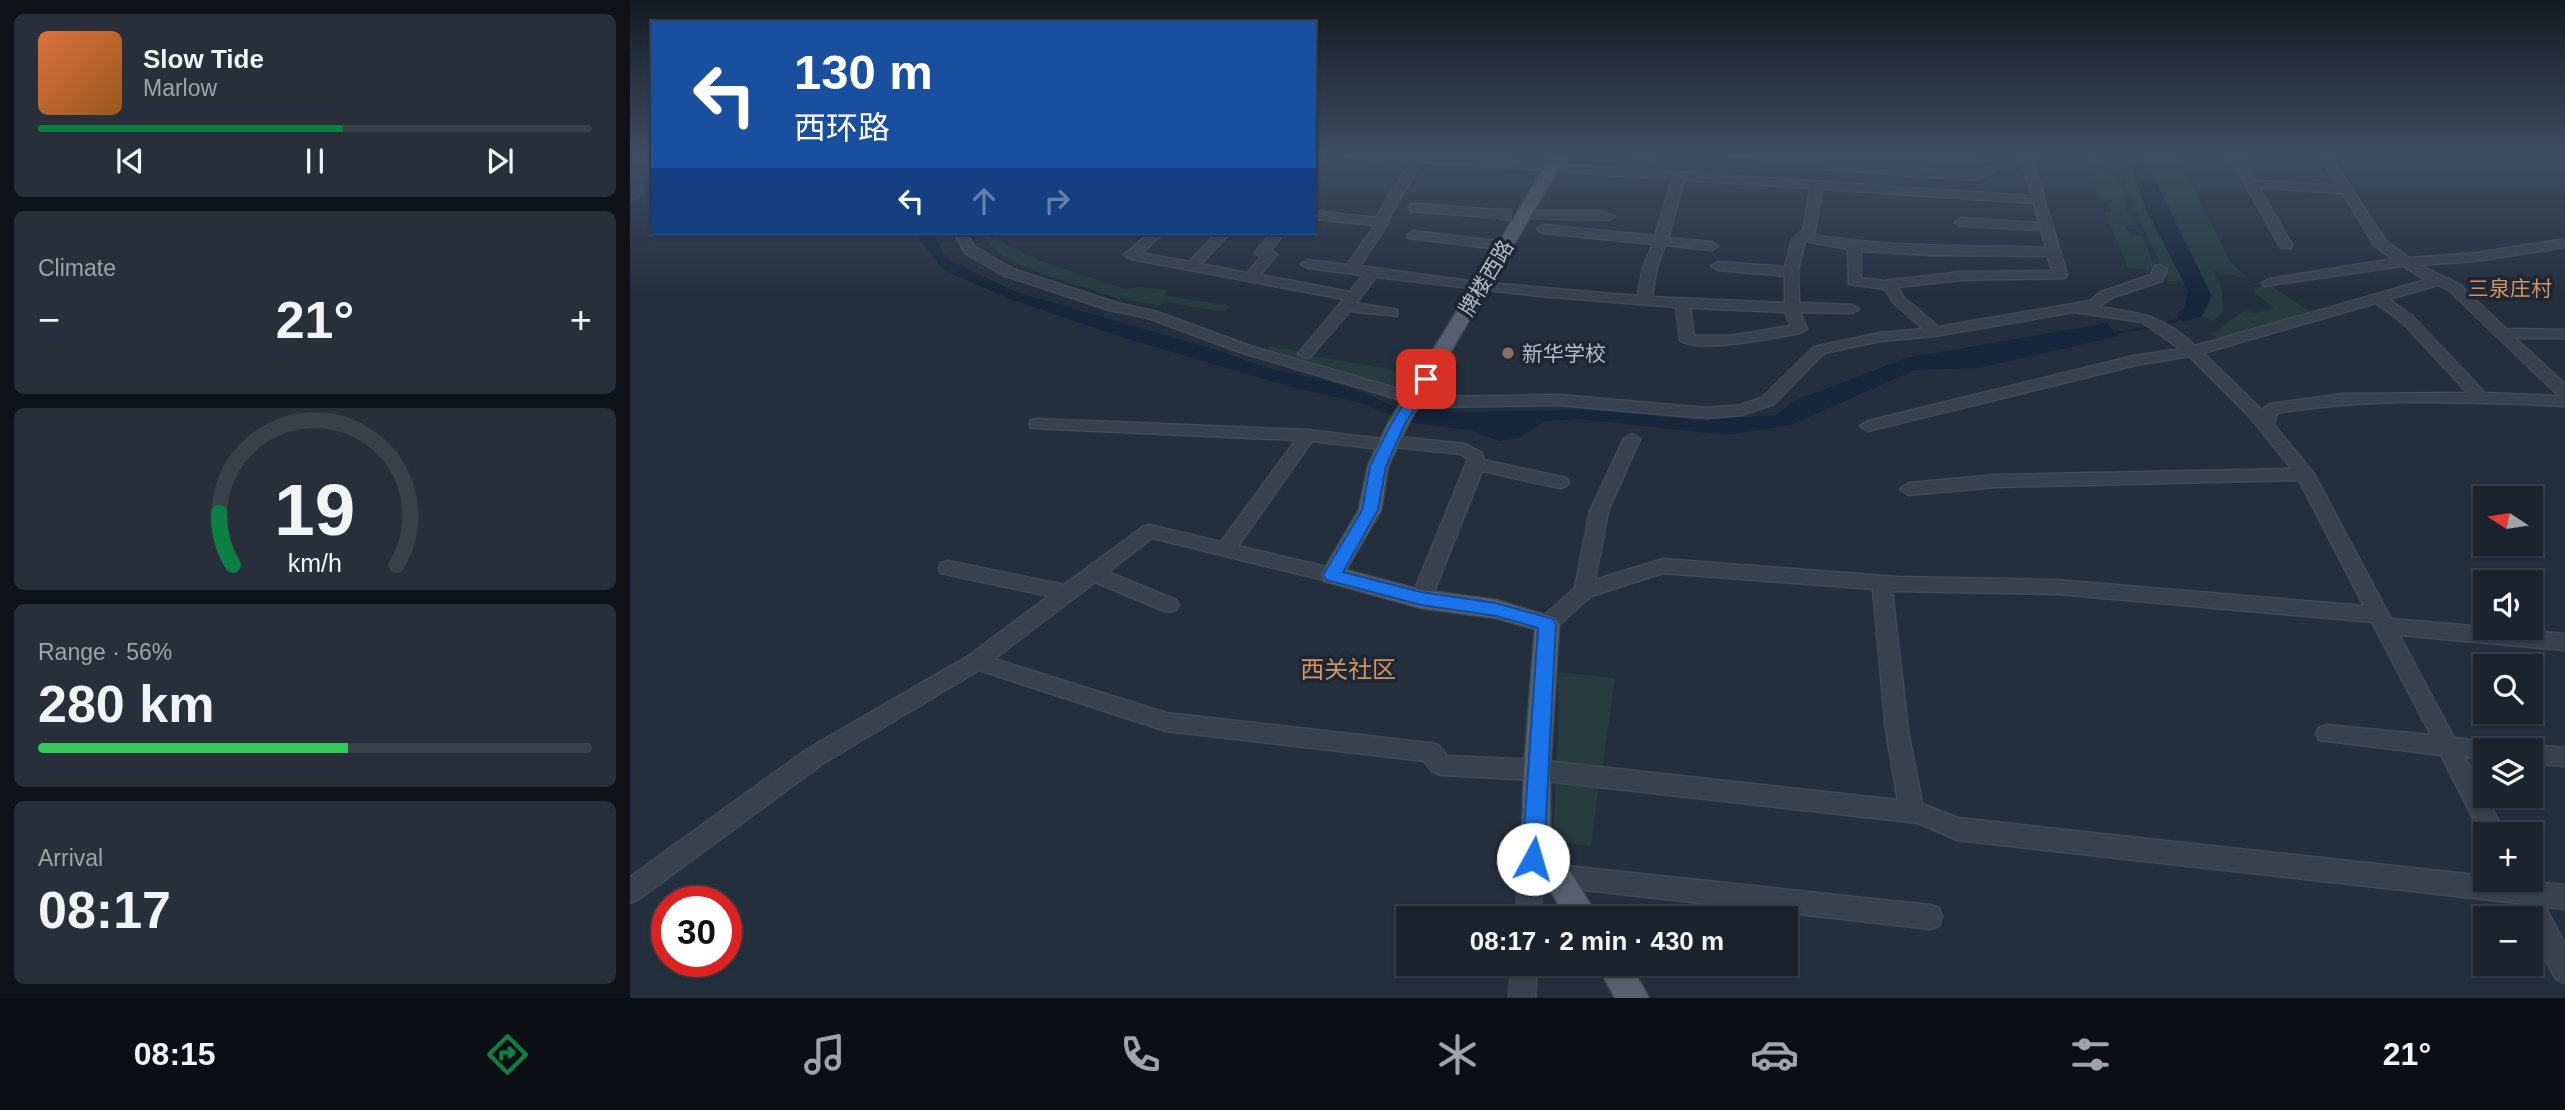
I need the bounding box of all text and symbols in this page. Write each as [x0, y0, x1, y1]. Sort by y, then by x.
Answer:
text: Slow Tide [143, 44, 264, 74]
text: 130 m [794, 45, 933, 99]
icon: left [679, 49, 770, 140]
text: Marlow [143, 75, 217, 101]
text: 西环路 [794, 110, 890, 146]
icon: previous [111, 142, 149, 180]
icon: pause [296, 142, 334, 180]
icon: next [481, 142, 519, 180]
icon: left [892, 182, 930, 220]
icon: ahead [965, 182, 1003, 220]
icon: right [1038, 182, 1076, 220]
street label: 牌楼西路 [1455, 236, 1517, 320]
text: Climate [38, 255, 116, 281]
district label: 三泉庄村 [2468, 277, 2552, 300]
text: 21° [276, 291, 354, 349]
text: − [38, 299, 60, 341]
text: + [570, 299, 592, 341]
place label: 新华学校 [1522, 342, 1606, 365]
marker: 新华学校 [1500, 345, 1516, 361]
pin [1396, 349, 1456, 409]
icon: arrive [1407, 360, 1445, 398]
text: 19 [275, 469, 355, 550]
north arrow [2473, 486, 2543, 556]
map controls [2473, 486, 2543, 976]
text: km/h [288, 549, 342, 577]
button: sound [2473, 570, 2543, 640]
text: Range · 56% [38, 639, 172, 665]
button: search [2473, 654, 2543, 724]
district label: 西关社区 [1300, 656, 1396, 683]
text: 280 km [38, 675, 214, 733]
button: layers [2473, 738, 2543, 808]
position arrow [1496, 822, 1570, 896]
button: + [2473, 822, 2543, 892]
text: Arrival [38, 845, 103, 871]
text: 08:17 [38, 881, 171, 939]
speed limit sign: 30 [651, 886, 742, 977]
button: − [2473, 906, 2543, 976]
text: 08:17 · 2 min · 430 m [1470, 926, 1724, 956]
icon: directions [483, 1030, 532, 1079]
icon: music [800, 1030, 849, 1079]
icon: phone [1116, 1030, 1165, 1079]
icon: climate [1433, 1030, 1482, 1079]
icon: car [1750, 1030, 1799, 1079]
icon: filters [2066, 1030, 2115, 1079]
text: 08:15 [134, 1036, 216, 1072]
text: 21° [2383, 1036, 2431, 1072]

